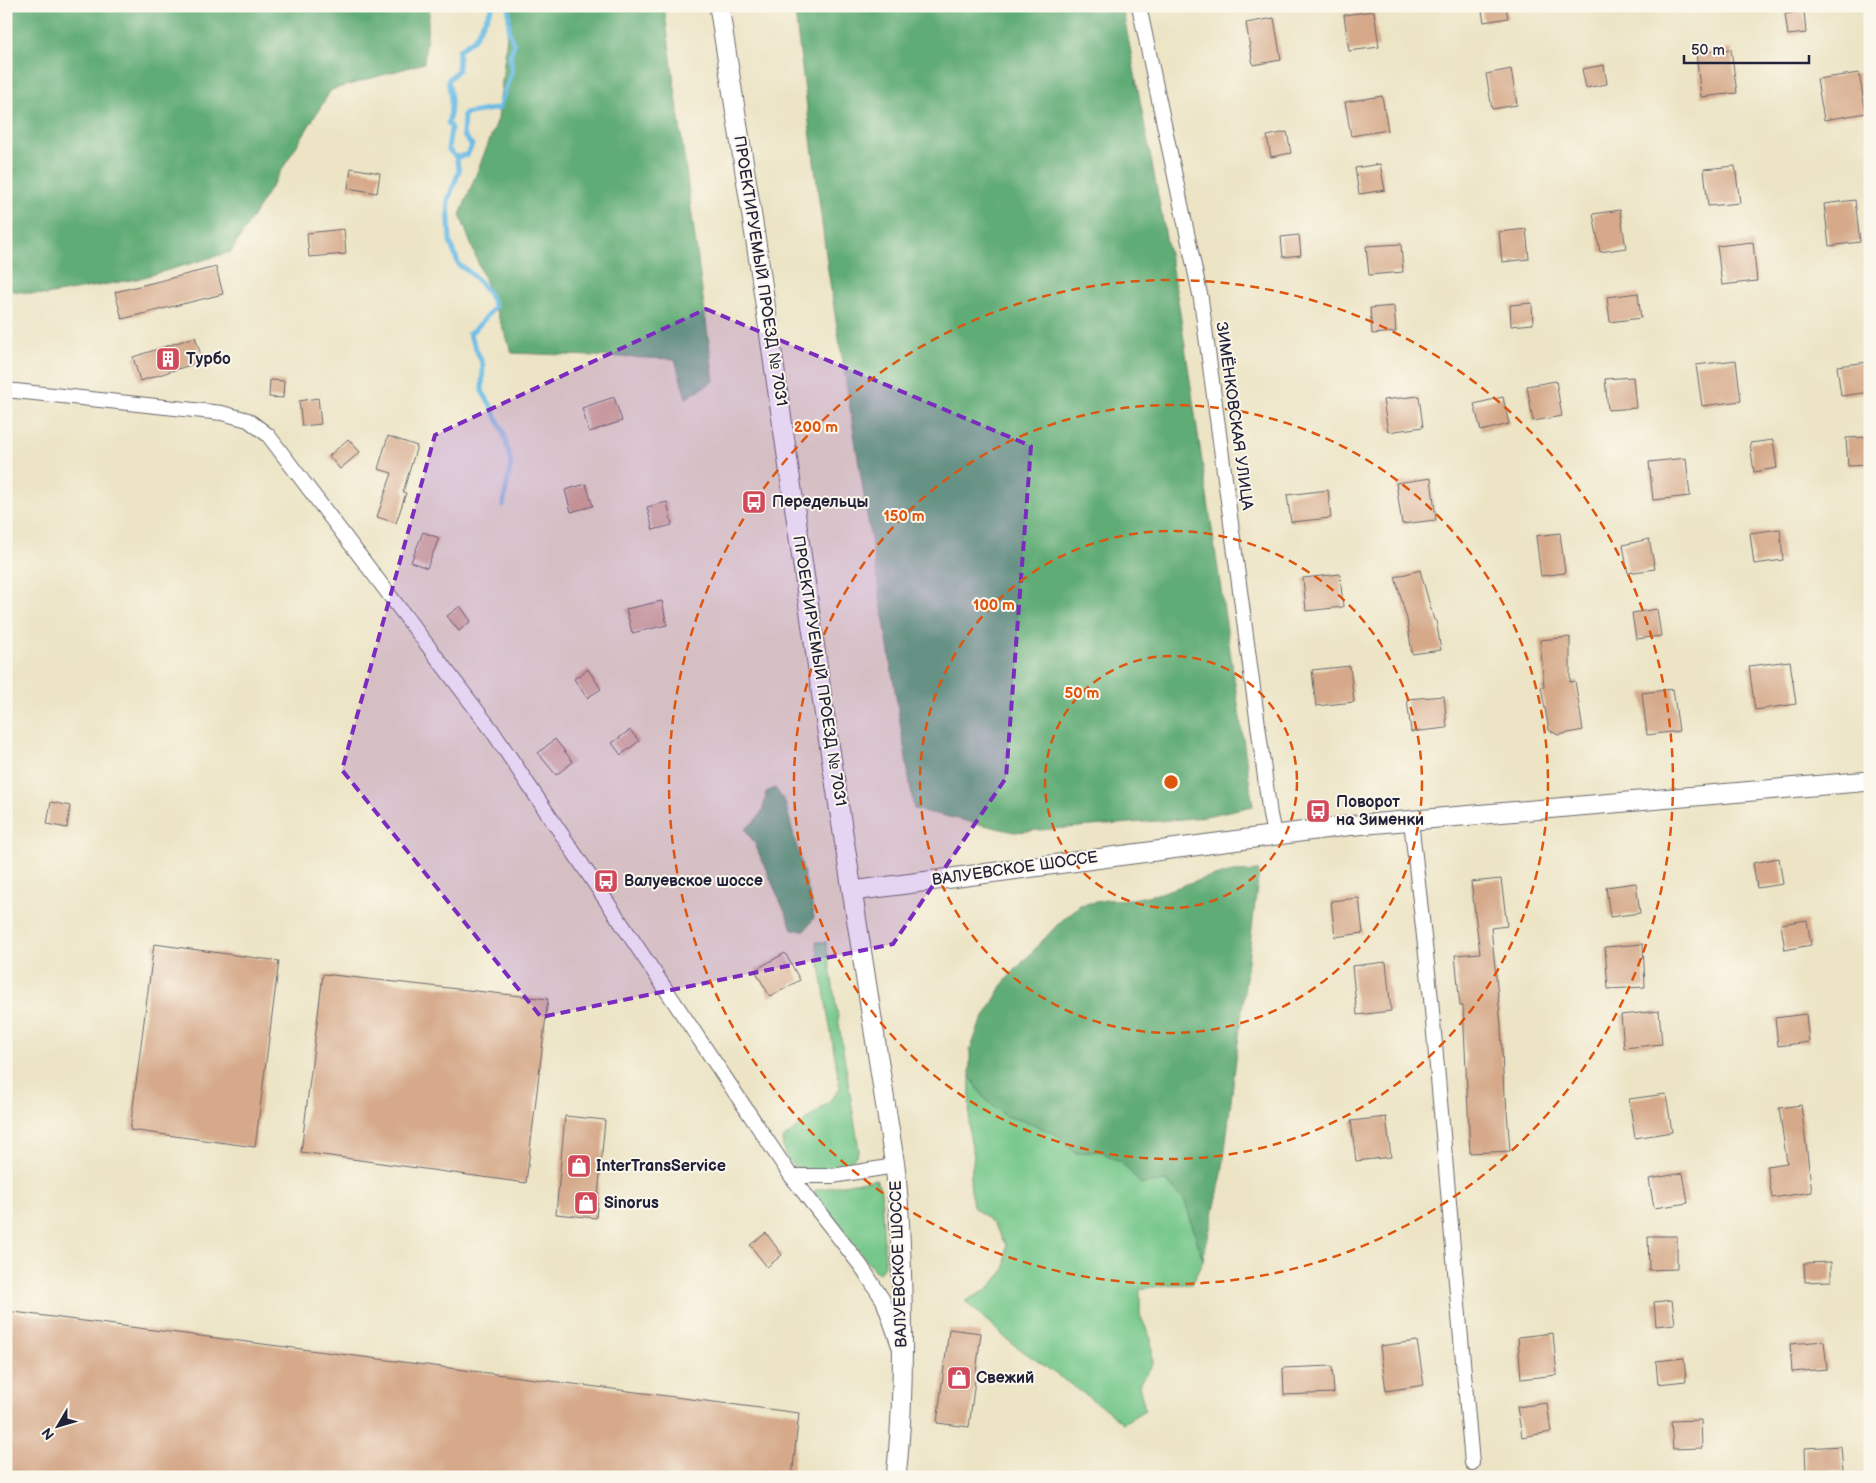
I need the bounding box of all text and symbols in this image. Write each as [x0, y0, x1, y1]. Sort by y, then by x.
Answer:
scale bar [1684, 32, 1808, 64]
text: 50 m [1691, 41, 1725, 60]
street label: ПРОЕКТИРУЕМЫЙ ПРОЕЗД № 7031 [729, 134, 791, 408]
street label: ЗИМЁНКОВСКАЯ УЛИЦА [1211, 321, 1258, 512]
building icon: Турбо [155, 346, 181, 372]
place label: Турбо [186, 350, 231, 369]
text: 200 m [794, 418, 838, 437]
bus stop icon: Передельцы [741, 489, 767, 515]
place label: Передельцы [772, 493, 869, 512]
text: 150 m [883, 507, 925, 526]
street label: ПРОЕКТИРУЕМЫЙ ПРОЕЗД № 7031 [788, 534, 850, 808]
text: 100 m [973, 596, 1015, 615]
text: 50 m [1065, 684, 1100, 703]
centre of rings [1162, 773, 1180, 791]
place label: Поворот на Зименки [1336, 793, 1424, 830]
bus stop icon: Поворот на Зименки [1305, 798, 1331, 824]
street label: ВАЛУЕВСКОЕ ШОССЕ [931, 848, 1099, 890]
bus stop icon: Валуевское шоссе [593, 868, 619, 894]
place label: Валуевское шоссе [624, 872, 763, 891]
shop icon: InterTransService [566, 1153, 592, 1179]
place label: InterTransService [596, 1157, 726, 1176]
street label: ВАЛУЕВСКОЕ ШОССЕ [887, 1180, 911, 1348]
shop icon: Sinorus [573, 1190, 599, 1216]
place label: Sinorus [604, 1194, 659, 1213]
shop icon: Свежий [946, 1365, 972, 1391]
place label: Свежий [976, 1369, 1034, 1388]
north arrow [32, 1400, 82, 1450]
text: N [38, 1424, 58, 1443]

